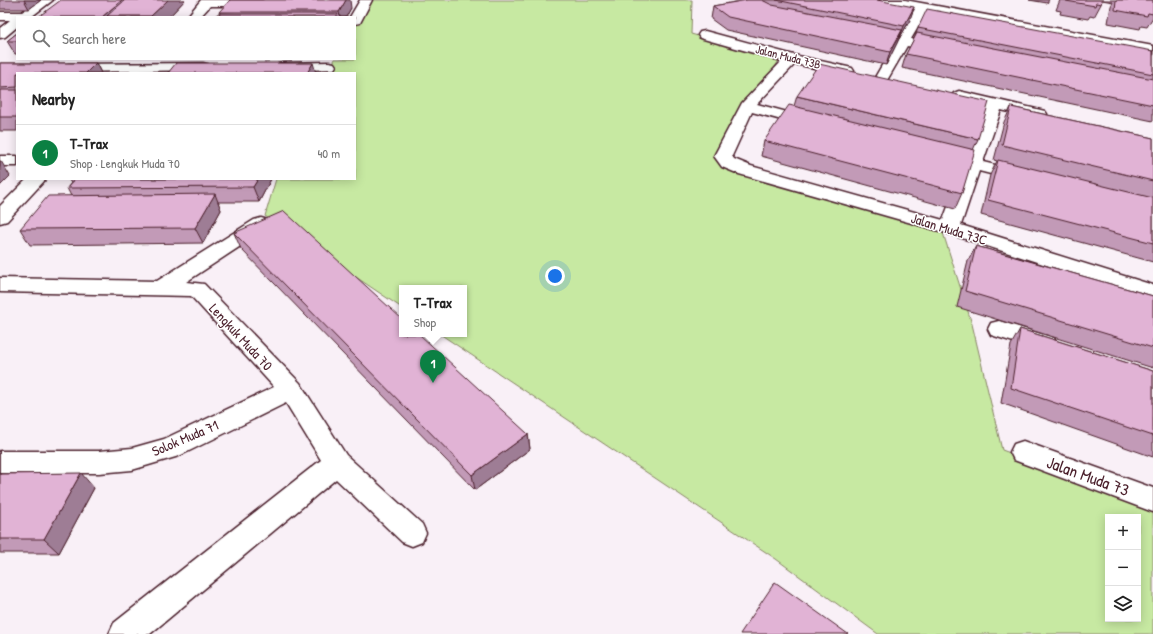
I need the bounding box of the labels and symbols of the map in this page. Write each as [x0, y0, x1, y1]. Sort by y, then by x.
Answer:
street label: Jalan Muda 73B [754, 40, 823, 73]
street label: Jalan Muda 73C [909, 208, 990, 249]
your location [545, 266, 565, 286]
street label: Lengkuk Muda 70 [205, 299, 277, 375]
pin: 1 [420, 350, 446, 383]
street label: Solok Muda 71 [149, 415, 221, 460]
street label: Jalan Muda 73 [1044, 450, 1133, 501]

